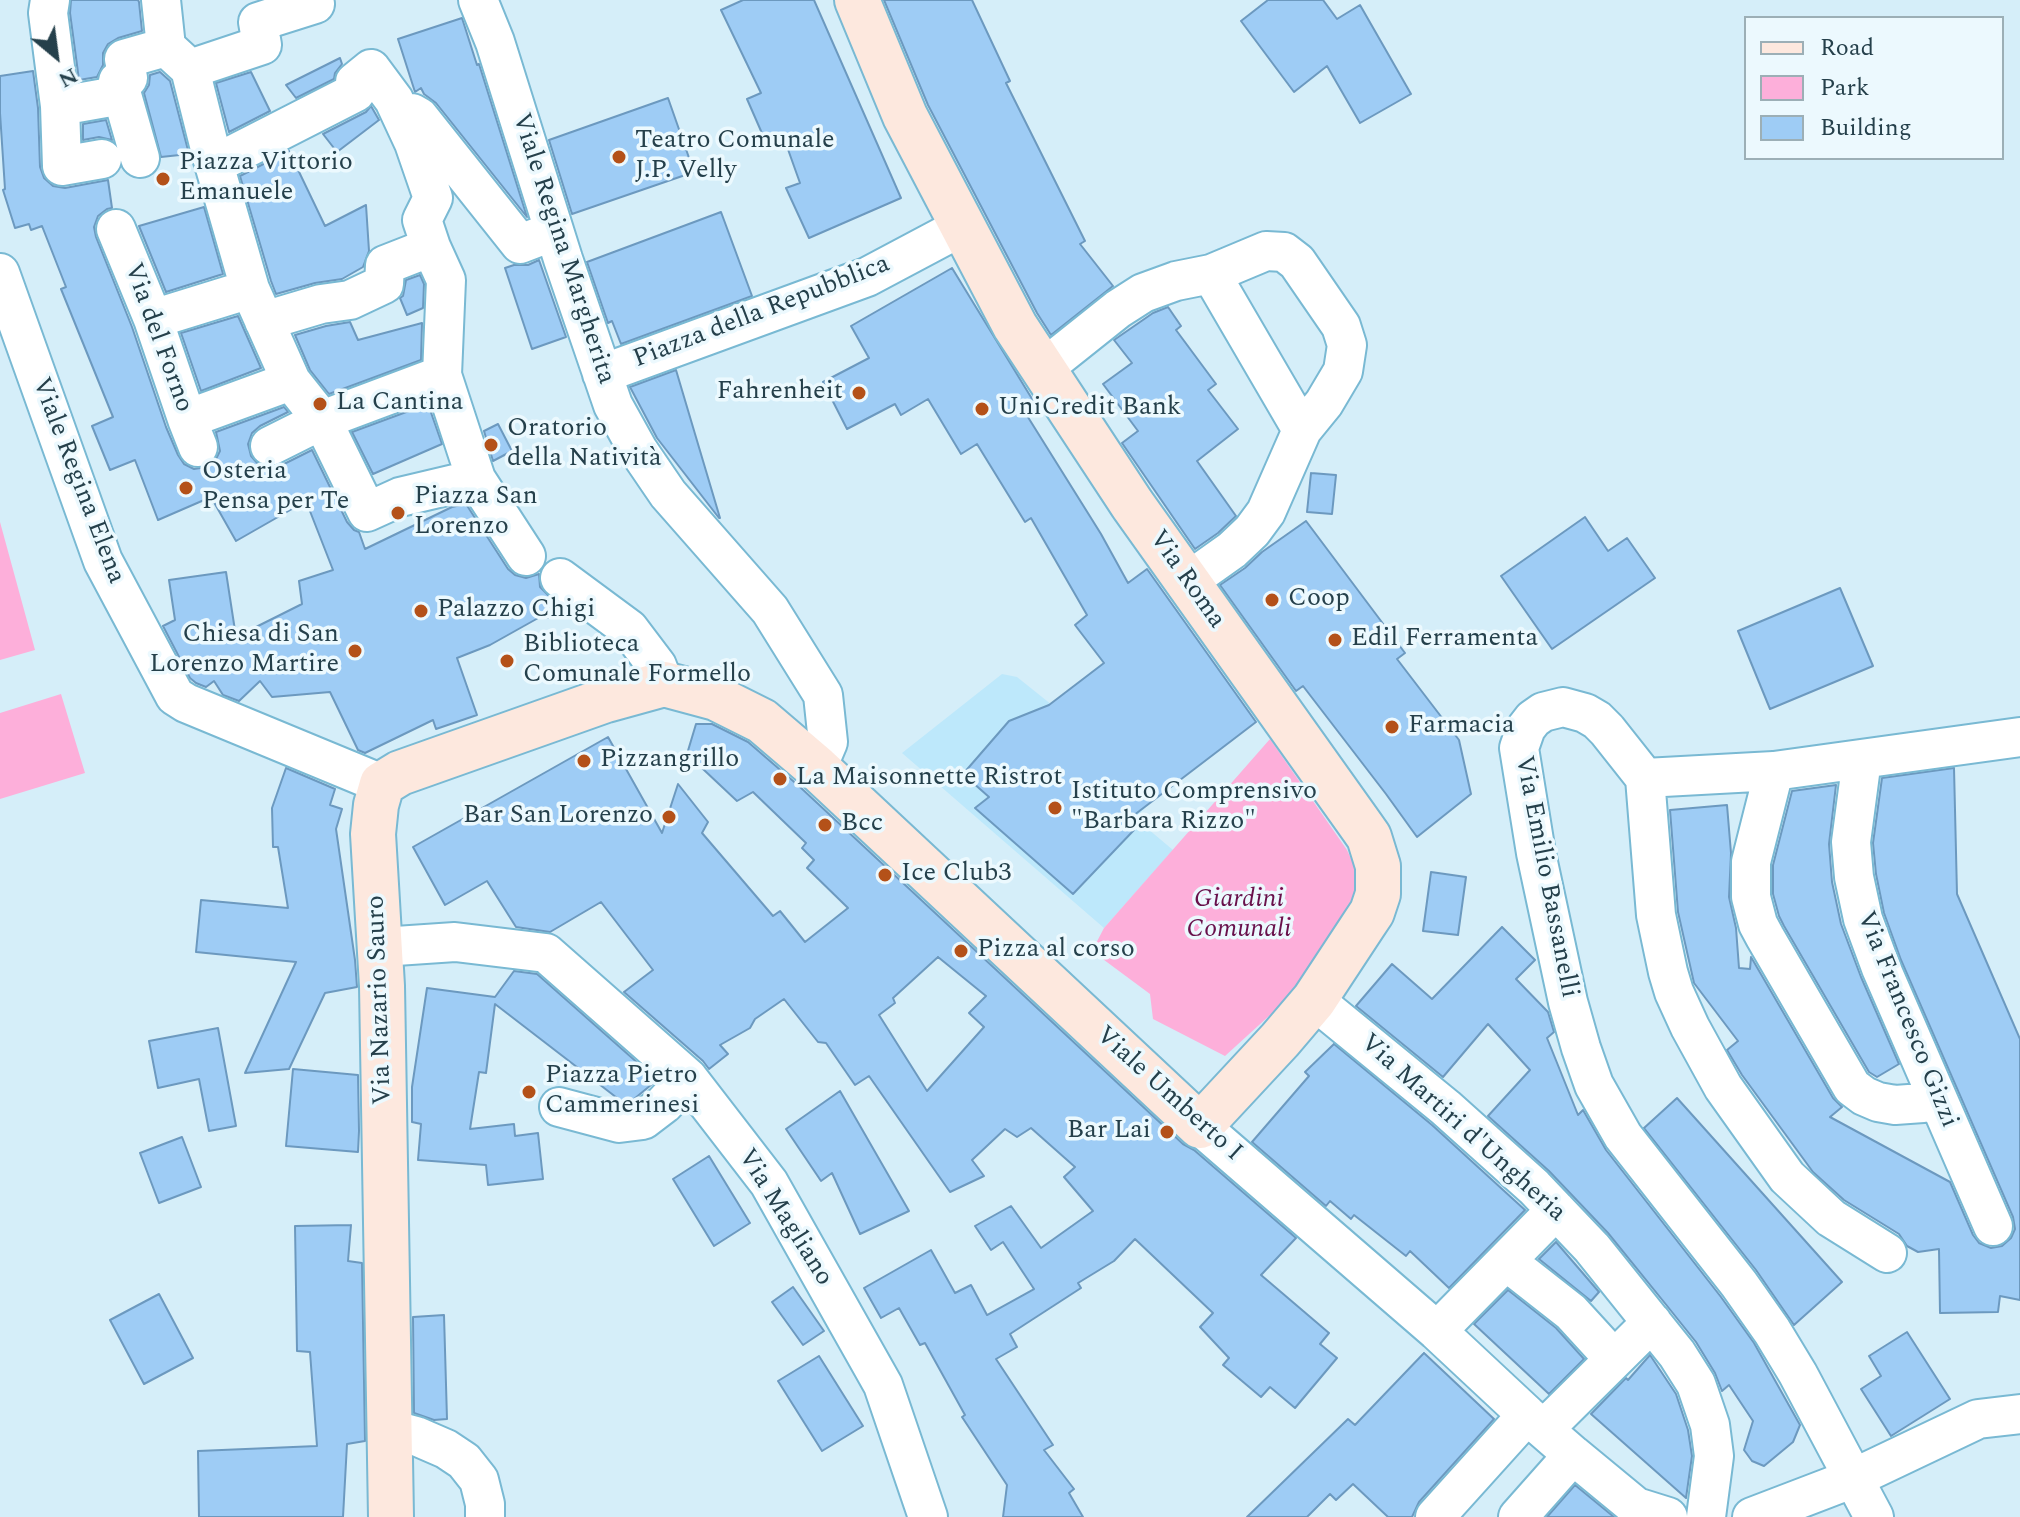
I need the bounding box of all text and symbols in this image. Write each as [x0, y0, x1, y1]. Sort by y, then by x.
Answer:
north arrow [16, 16, 96, 96]
legend [1744, 16, 2004, 160]
text: Road [1820, 30, 1874, 66]
text: N [52, 59, 84, 96]
text: Park [1820, 70, 1870, 106]
street label: Viale Regina Margherita [503, 110, 621, 388]
text: Building [1820, 110, 1912, 146]
place label: Teatro Comunale J.P. Velly [635, 126, 835, 188]
place label: Piazza Vittorio Emanuele [179, 148, 353, 210]
marker: Teatro Comunale J.P. Velly [610, 148, 628, 166]
marker: Piazza Vittorio Emanuele [154, 170, 172, 188]
street label: Piazza della Repubblica [629, 250, 895, 376]
street label: Via del Forno [116, 259, 198, 417]
street label: Viale Regina Elena [23, 374, 131, 588]
place label: Fahrenheit [717, 377, 843, 409]
marker: Fahrenheit [850, 384, 868, 402]
place label: La Cantina [336, 388, 463, 420]
place label: UniCredit Bank [998, 393, 1181, 425]
marker: La Cantina [311, 395, 329, 413]
marker: UniCredit Bank [973, 400, 991, 418]
place label: Oratorio della Natività [507, 414, 662, 476]
marker: Oratorio della Natività [482, 436, 500, 454]
place label: Osteria Pensa per Te [202, 457, 349, 518]
marker: Osteria Pensa per Te [177, 479, 195, 497]
place label: Piazza San Lorenzo [414, 482, 538, 544]
marker: Piazza San Lorenzo [389, 504, 407, 522]
street label: Via Roma [1141, 525, 1231, 635]
place label: Coop [1288, 584, 1350, 616]
marker: Coop [1263, 591, 1281, 609]
place label: Palazzo Chigi [437, 595, 595, 627]
marker: Palazzo Chigi [412, 602, 430, 620]
place label: Chiesa di San Lorenzo Martire [150, 620, 339, 682]
place label: Edil Ferramenta [1351, 624, 1538, 656]
place label: Biblioteca Comunale Formello [523, 630, 751, 692]
marker: Edil Ferramenta [1326, 631, 1344, 649]
marker: Chiesa di San Lorenzo Martire [346, 642, 364, 660]
marker: Biblioteca Comunale Formello [498, 652, 516, 670]
place label: Farmacia [1408, 711, 1515, 743]
marker: Farmacia [1383, 718, 1401, 736]
place label: Pizzangrillo [600, 745, 739, 777]
marker: Pizzangrillo [575, 752, 593, 770]
street label: Via Emilio Bassanelli [1506, 753, 1584, 1001]
place label: La Maisonnette Ristrot [796, 763, 1062, 795]
marker: La Maisonnette Ristrot [771, 770, 789, 788]
place label: Istituto Comprensivo "Barbara Rizzo" [1071, 777, 1317, 838]
marker: Istituto Comprensivo "Barbara Rizzo" [1046, 799, 1064, 817]
place label: Bar San Lorenzo [463, 801, 653, 833]
marker: Bar San Lorenzo [660, 808, 678, 826]
place label: Bcc [841, 809, 883, 841]
marker: Bcc [816, 816, 834, 834]
place label: Ice Club3 [901, 859, 1011, 891]
marker: Ice Club3 [876, 866, 894, 884]
park label: Giardini Comunali [1187, 885, 1291, 946]
street label: Via Nazario Sauro [362, 895, 400, 1105]
street label: Via Francesco Gizzi [1848, 907, 1964, 1133]
place label: Pizza al corso [977, 935, 1135, 967]
marker: Pizza al corso [952, 942, 970, 960]
street label: Viale Umberto I [1088, 1021, 1248, 1169]
street label: Via Martiri d'Ungheria [1353, 1028, 1571, 1230]
place label: Piazza Pietro Cammerinesi [545, 1061, 699, 1122]
marker: Piazza Pietro Cammerinesi [520, 1083, 538, 1101]
place label: Bar Lai [1067, 1116, 1151, 1148]
marker: Bar Lai [1158, 1123, 1176, 1141]
street label: Via Magliano [730, 1144, 838, 1292]

